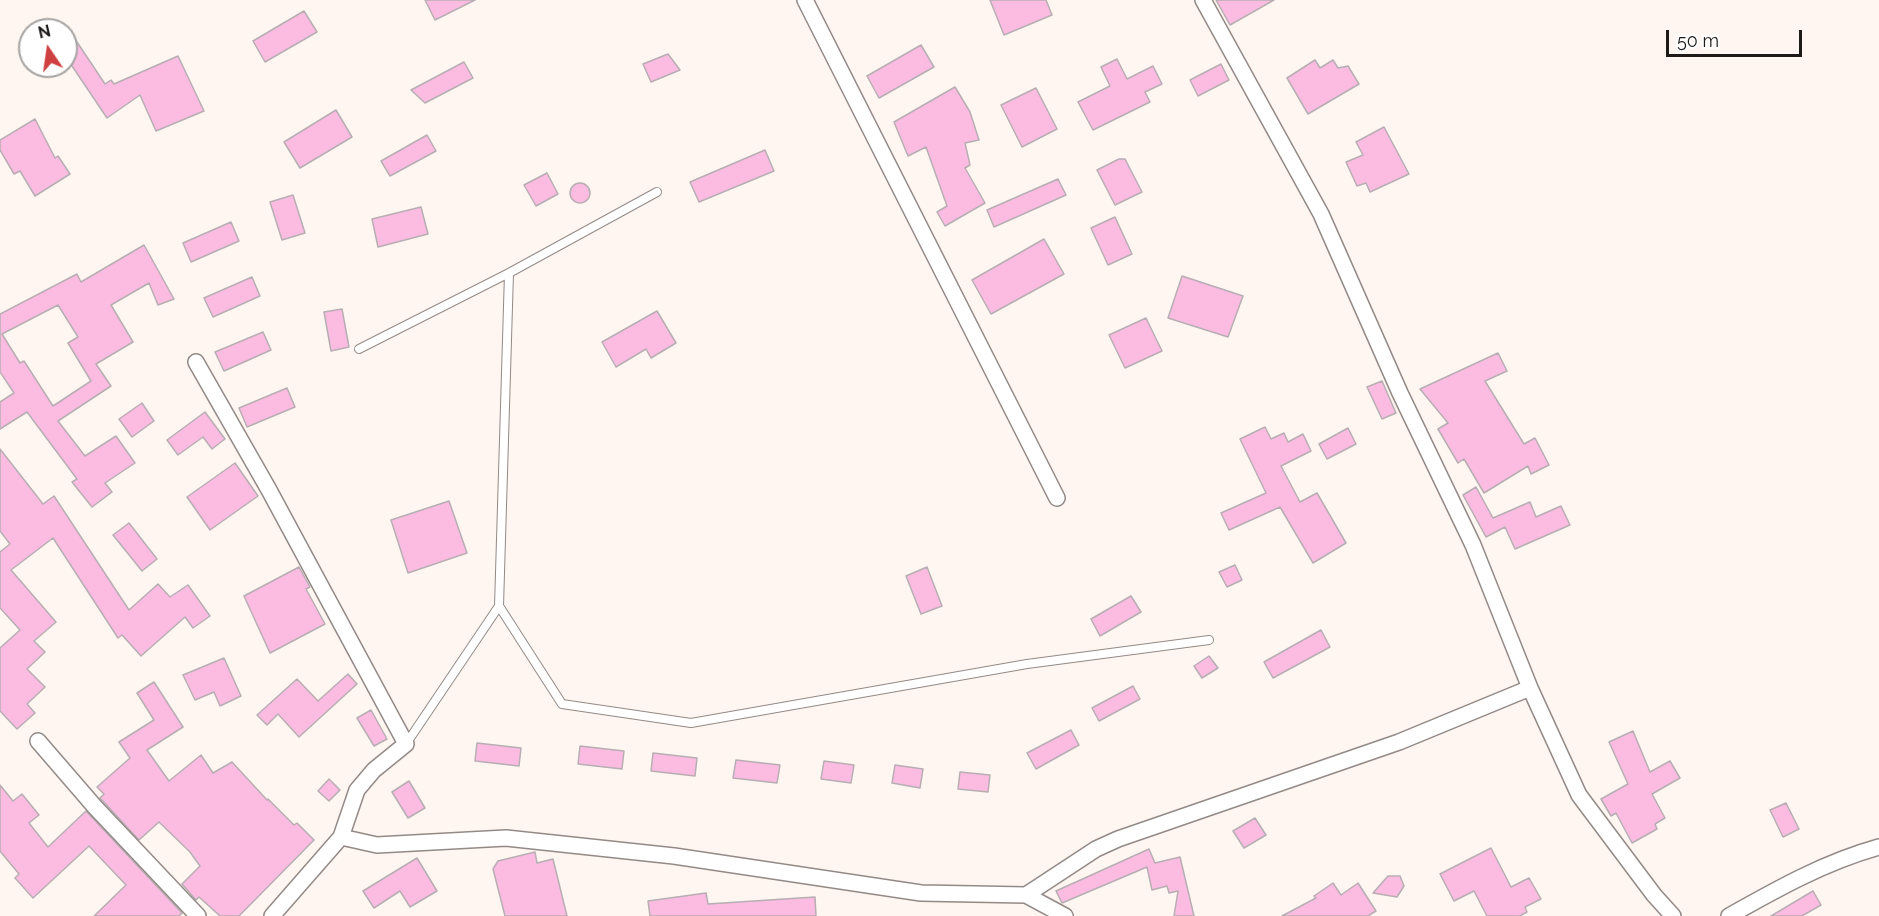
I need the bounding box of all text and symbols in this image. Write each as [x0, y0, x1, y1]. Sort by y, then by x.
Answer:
north arrow [18, 18, 78, 78]
scale bar [1669, 18, 1806, 56]
text: N [36, 21, 52, 43]
text: 50 m [1677, 30, 1719, 51]

